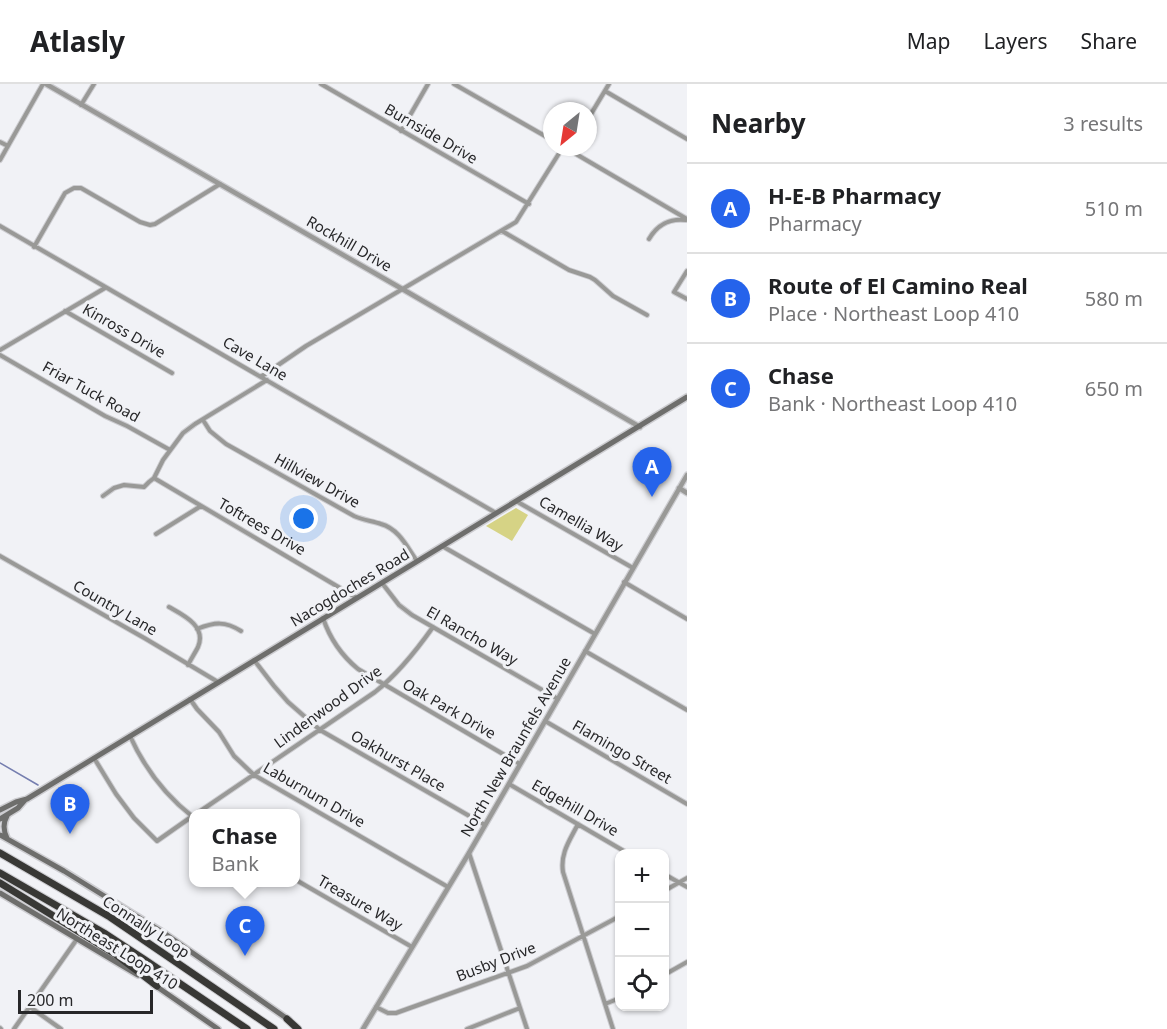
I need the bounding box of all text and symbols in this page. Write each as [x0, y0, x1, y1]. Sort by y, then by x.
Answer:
text: Atlasly [30, 22, 125, 60]
text: Map [907, 27, 951, 55]
text: Layers [984, 27, 1048, 55]
text: Share [1081, 27, 1137, 55]
street label: Burnside Drive [381, 98, 482, 168]
north arrow [543, 102, 597, 156]
text: Nearby [711, 105, 806, 141]
text: 3 results [1063, 110, 1143, 137]
text: H-E-B Pharmacy [768, 180, 941, 210]
text: A [724, 195, 737, 222]
text: 510 m [1085, 195, 1143, 222]
text: Pharmacy [768, 210, 862, 237]
street label: Rockhill Drive [303, 211, 396, 276]
text: Route of El Camino Real [768, 270, 1028, 300]
text: B [724, 285, 737, 312]
text: 580 m [1085, 285, 1143, 312]
street label: Kinross Drive [79, 298, 170, 362]
text: Place · Northeast Loop 410 [768, 300, 1019, 327]
street label: Cave Lane [219, 332, 292, 385]
street label: Friar Tuck Road [39, 356, 144, 426]
text: Chase [768, 360, 834, 390]
text: C [724, 375, 737, 402]
text: 650 m [1085, 375, 1143, 402]
text: Bank · Northeast Loop 410 [768, 390, 1017, 417]
street label: Hillview Drive [271, 448, 364, 512]
pin: A [632, 448, 672, 497]
street label: Camellia Way [536, 491, 628, 555]
street label: Toftrees Drive [215, 493, 310, 559]
your location [289, 504, 318, 533]
street label: Nacogdoches Road [286, 544, 413, 631]
street label: Country Lane [70, 575, 161, 639]
street label: El Rancho Way [423, 601, 522, 670]
street label: North New Braunfels Avenue [455, 653, 575, 840]
street label: Lindenwood Drive [270, 660, 385, 752]
street label: Oak Park Drive [399, 673, 500, 743]
street label: Flamingo Street [569, 715, 676, 788]
street label: Oakhurst Place [347, 725, 450, 795]
street label: Laburnum Drive [260, 757, 369, 831]
street label: Edgehill Drive [528, 774, 623, 840]
pin: B [50, 784, 90, 834]
popup [189, 809, 300, 887]
text: Chase [212, 820, 277, 850]
map controls [615, 849, 669, 1011]
button: + [615, 849, 669, 903]
text: Bank [212, 850, 259, 877]
street label: Treasure Way [314, 870, 407, 935]
street label: Connally Loop [99, 891, 194, 962]
street label: Northeast Loop 410 [53, 903, 182, 994]
button: − [615, 903, 669, 957]
pin: C [226, 906, 264, 956]
street label: Busby Drive [453, 937, 538, 985]
button: locate [615, 957, 669, 1011]
scale bar [18, 987, 153, 1014]
text: 200 m [27, 989, 74, 1011]

